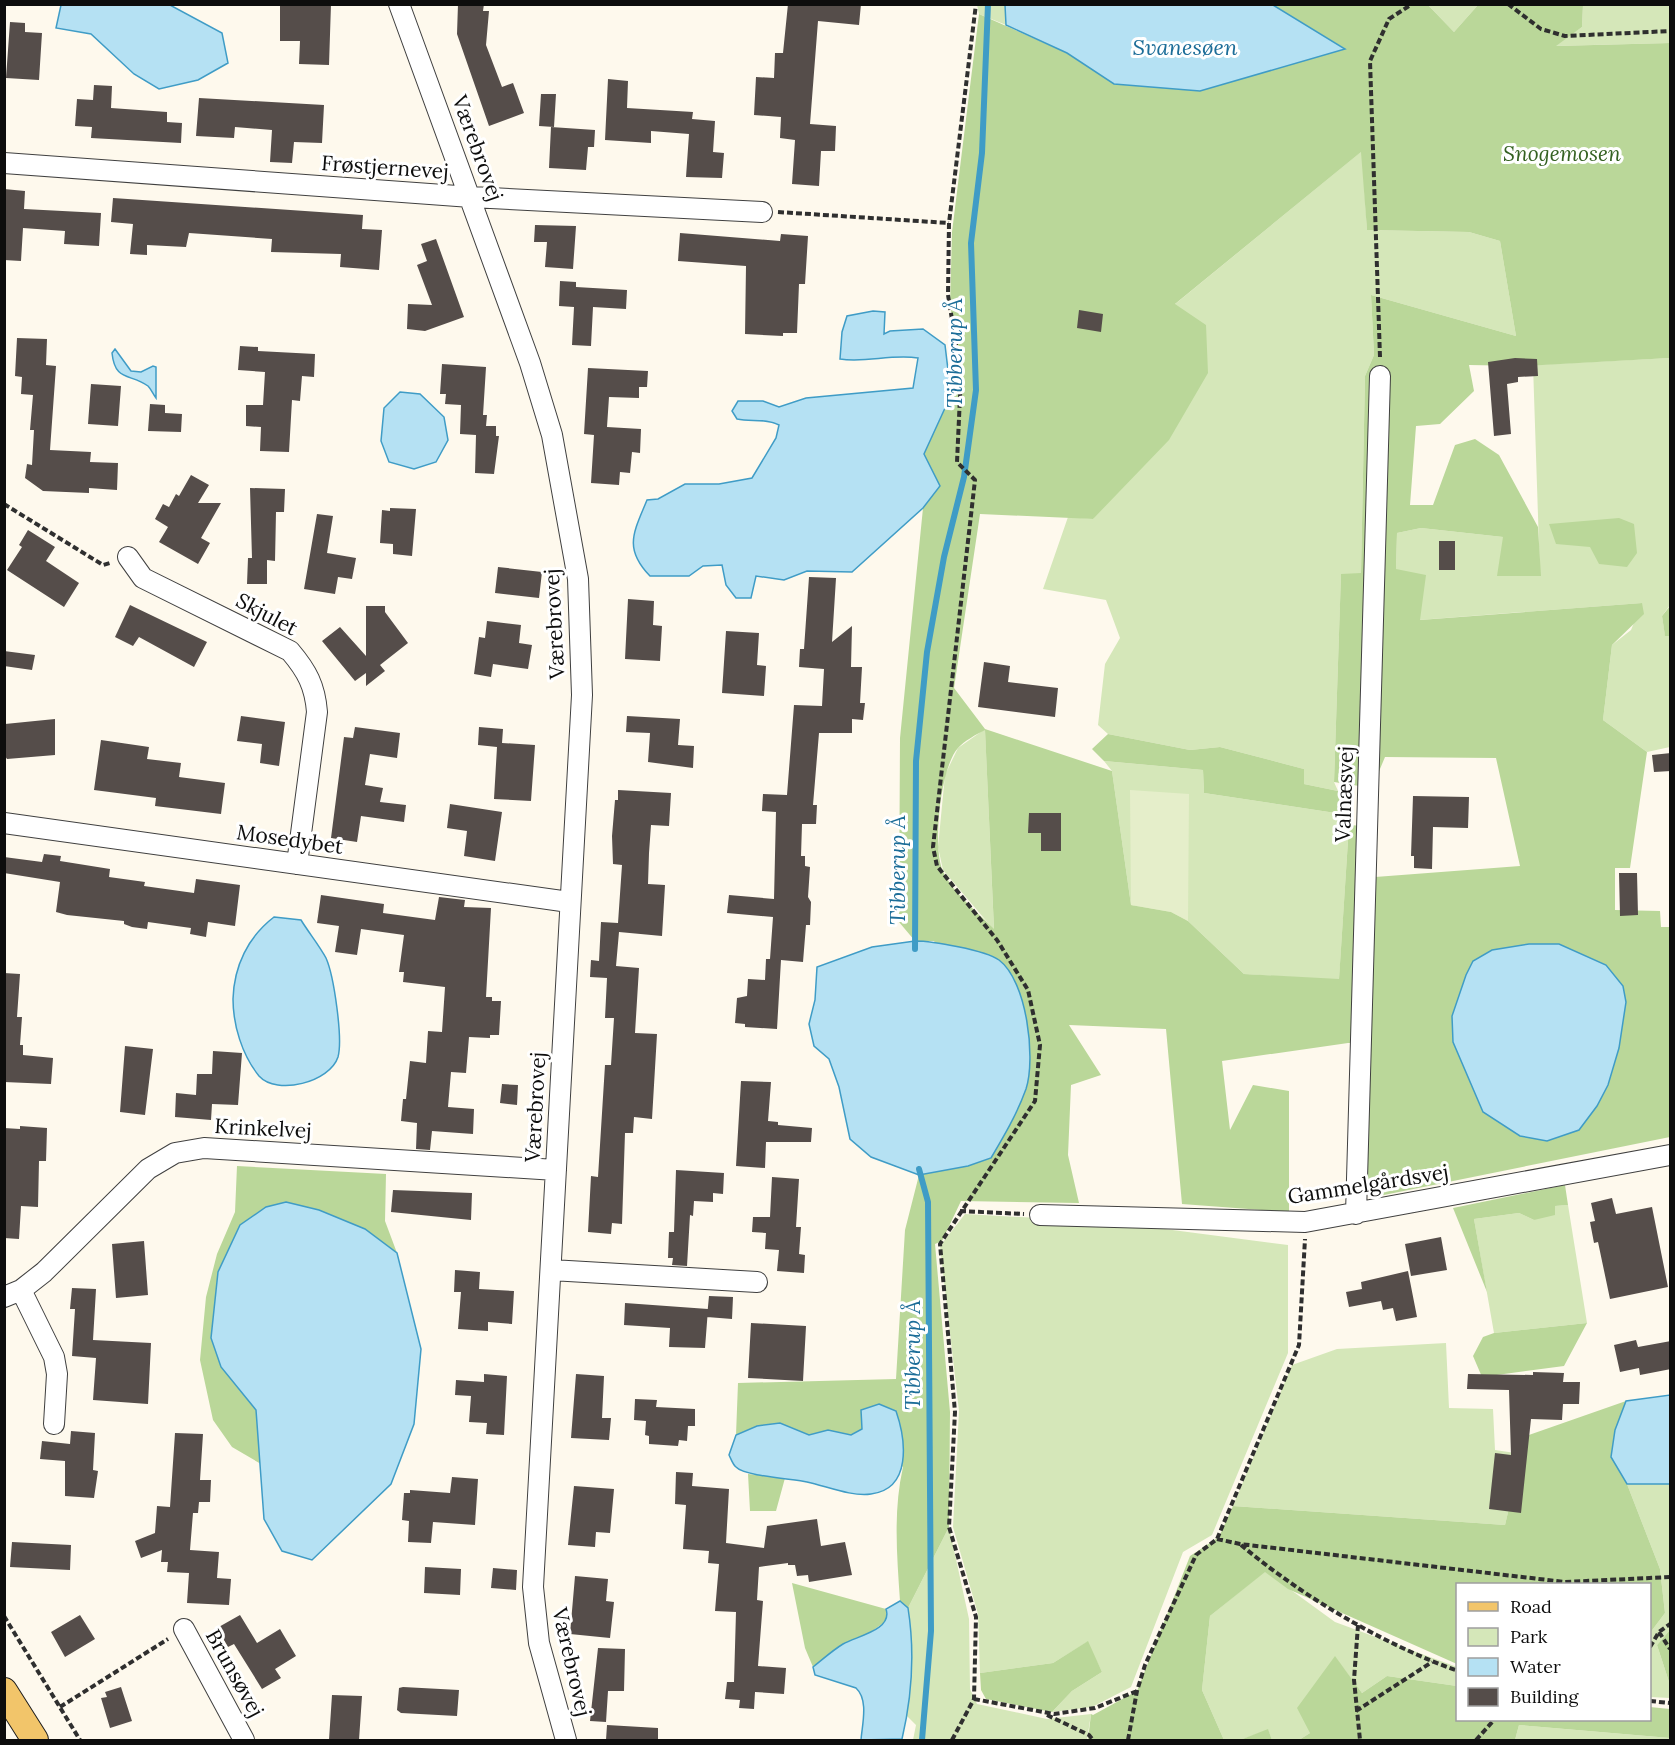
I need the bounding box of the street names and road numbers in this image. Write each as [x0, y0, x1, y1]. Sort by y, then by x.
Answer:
street label: Værebrovej [446, 90, 510, 205]
street label: Frøstjernevej [320, 149, 450, 185]
street label: Værebrovej [538, 568, 570, 681]
street label: Skjulet [231, 587, 303, 642]
street label: Valnæsvej [1329, 746, 1359, 843]
street label: Mosedybet [235, 818, 346, 860]
street label: Værebrovej [519, 1051, 551, 1164]
street label: Krinkelvej [214, 1112, 312, 1144]
street label: Gammelgårdsvej [1286, 1158, 1450, 1210]
street label: Værebrovej [546, 1604, 598, 1719]
street label: Brunsøvej [200, 1624, 270, 1722]

